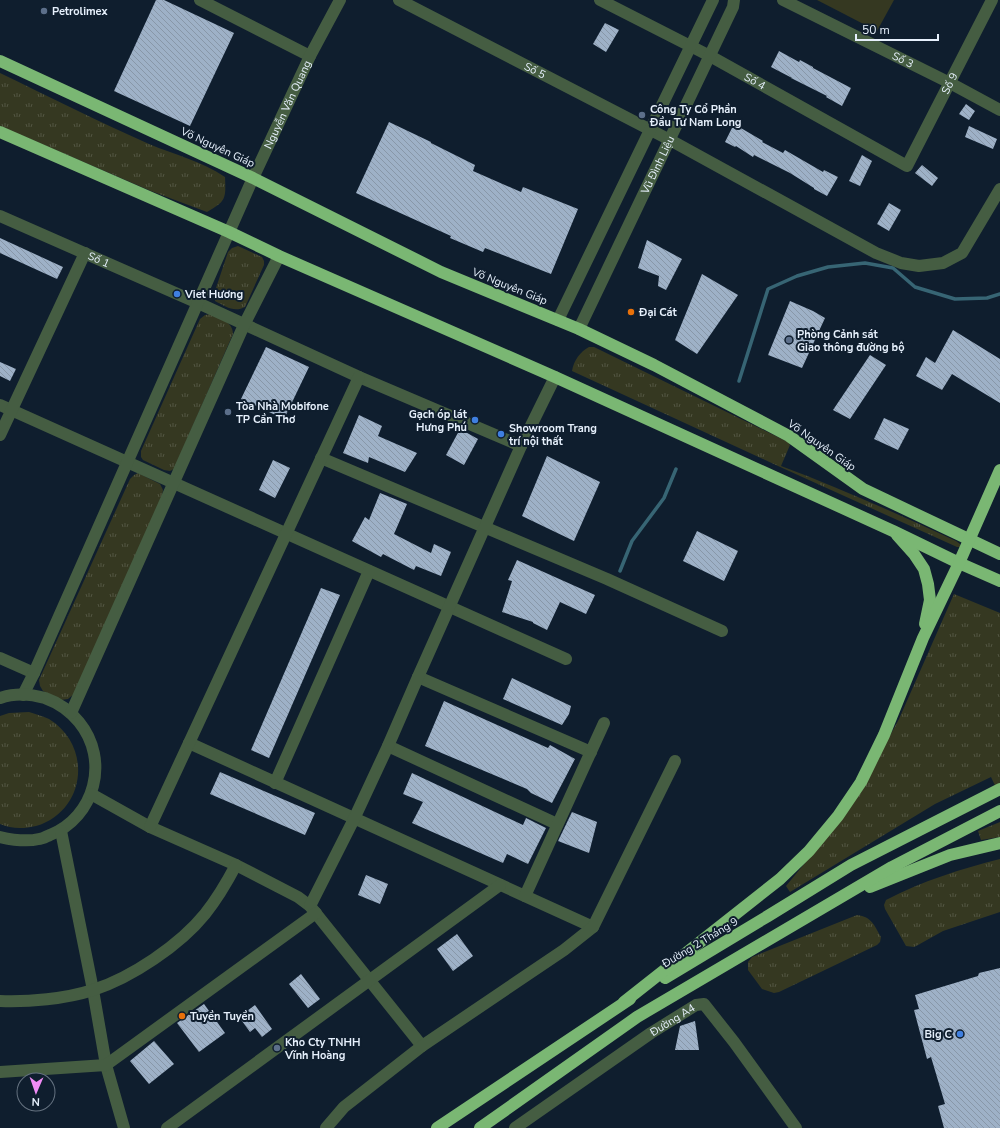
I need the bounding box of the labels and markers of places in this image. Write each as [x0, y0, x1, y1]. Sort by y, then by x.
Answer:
place label: Petrolimex [52, 4, 109, 19]
marker: Petrolimex [39, 6, 49, 16]
place label: Công Ty Cổ Phần Đầu Tư Nam Long [649, 102, 742, 130]
marker: Công Ty Cổ Phần Đầu Tư Nam Long [637, 110, 647, 120]
place label: Viet Hương [184, 287, 243, 302]
marker: Viet Hương [172, 289, 182, 299]
place label: Đại Cát [638, 305, 677, 320]
marker: Đại Cát [626, 307, 636, 317]
place label: Phòng Cảnh sát Giao thông đường bộ [797, 327, 905, 355]
marker: Phòng Cảnh sát Giao thông đường bộ [784, 335, 794, 345]
place label: Tòa Nhà Mobifone TP Cần Thơ [236, 399, 329, 427]
marker: Tòa Nhà Mobifone TP Cần Thơ [223, 407, 233, 417]
place label: Gạch óp lát Hưng Phú [409, 407, 468, 435]
marker: Gạch óp lát Hưng Phú [470, 415, 480, 425]
place label: Showroom Trang trí nội thất [509, 421, 597, 449]
marker: Showroom Trang trí nội thất [496, 429, 506, 439]
place label: Tuyền Tuyền [190, 1009, 254, 1024]
marker: Tuyền Tuyền [177, 1011, 187, 1021]
place label: Big C [925, 1027, 953, 1042]
marker: Big C [955, 1029, 965, 1039]
place label: Kho Cty TNHH Vĩnh Hoàng [284, 1035, 360, 1063]
marker: Kho Cty TNHH Vĩnh Hoàng [272, 1043, 282, 1053]

